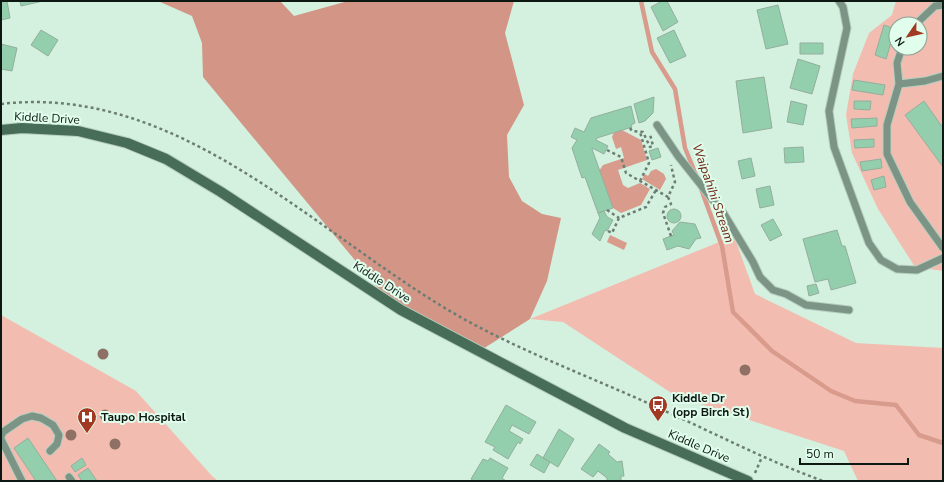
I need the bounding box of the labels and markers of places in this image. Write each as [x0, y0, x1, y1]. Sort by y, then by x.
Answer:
place label: Kiddle Dr (opp Birch St) [672, 390, 750, 420]
bus stop icon: Kiddle Dr (opp Birch St) [647, 394, 669, 422]
hospital icon: Taupo Hospital [76, 406, 98, 434]
place label: Taupo Hospital [101, 409, 186, 425]

